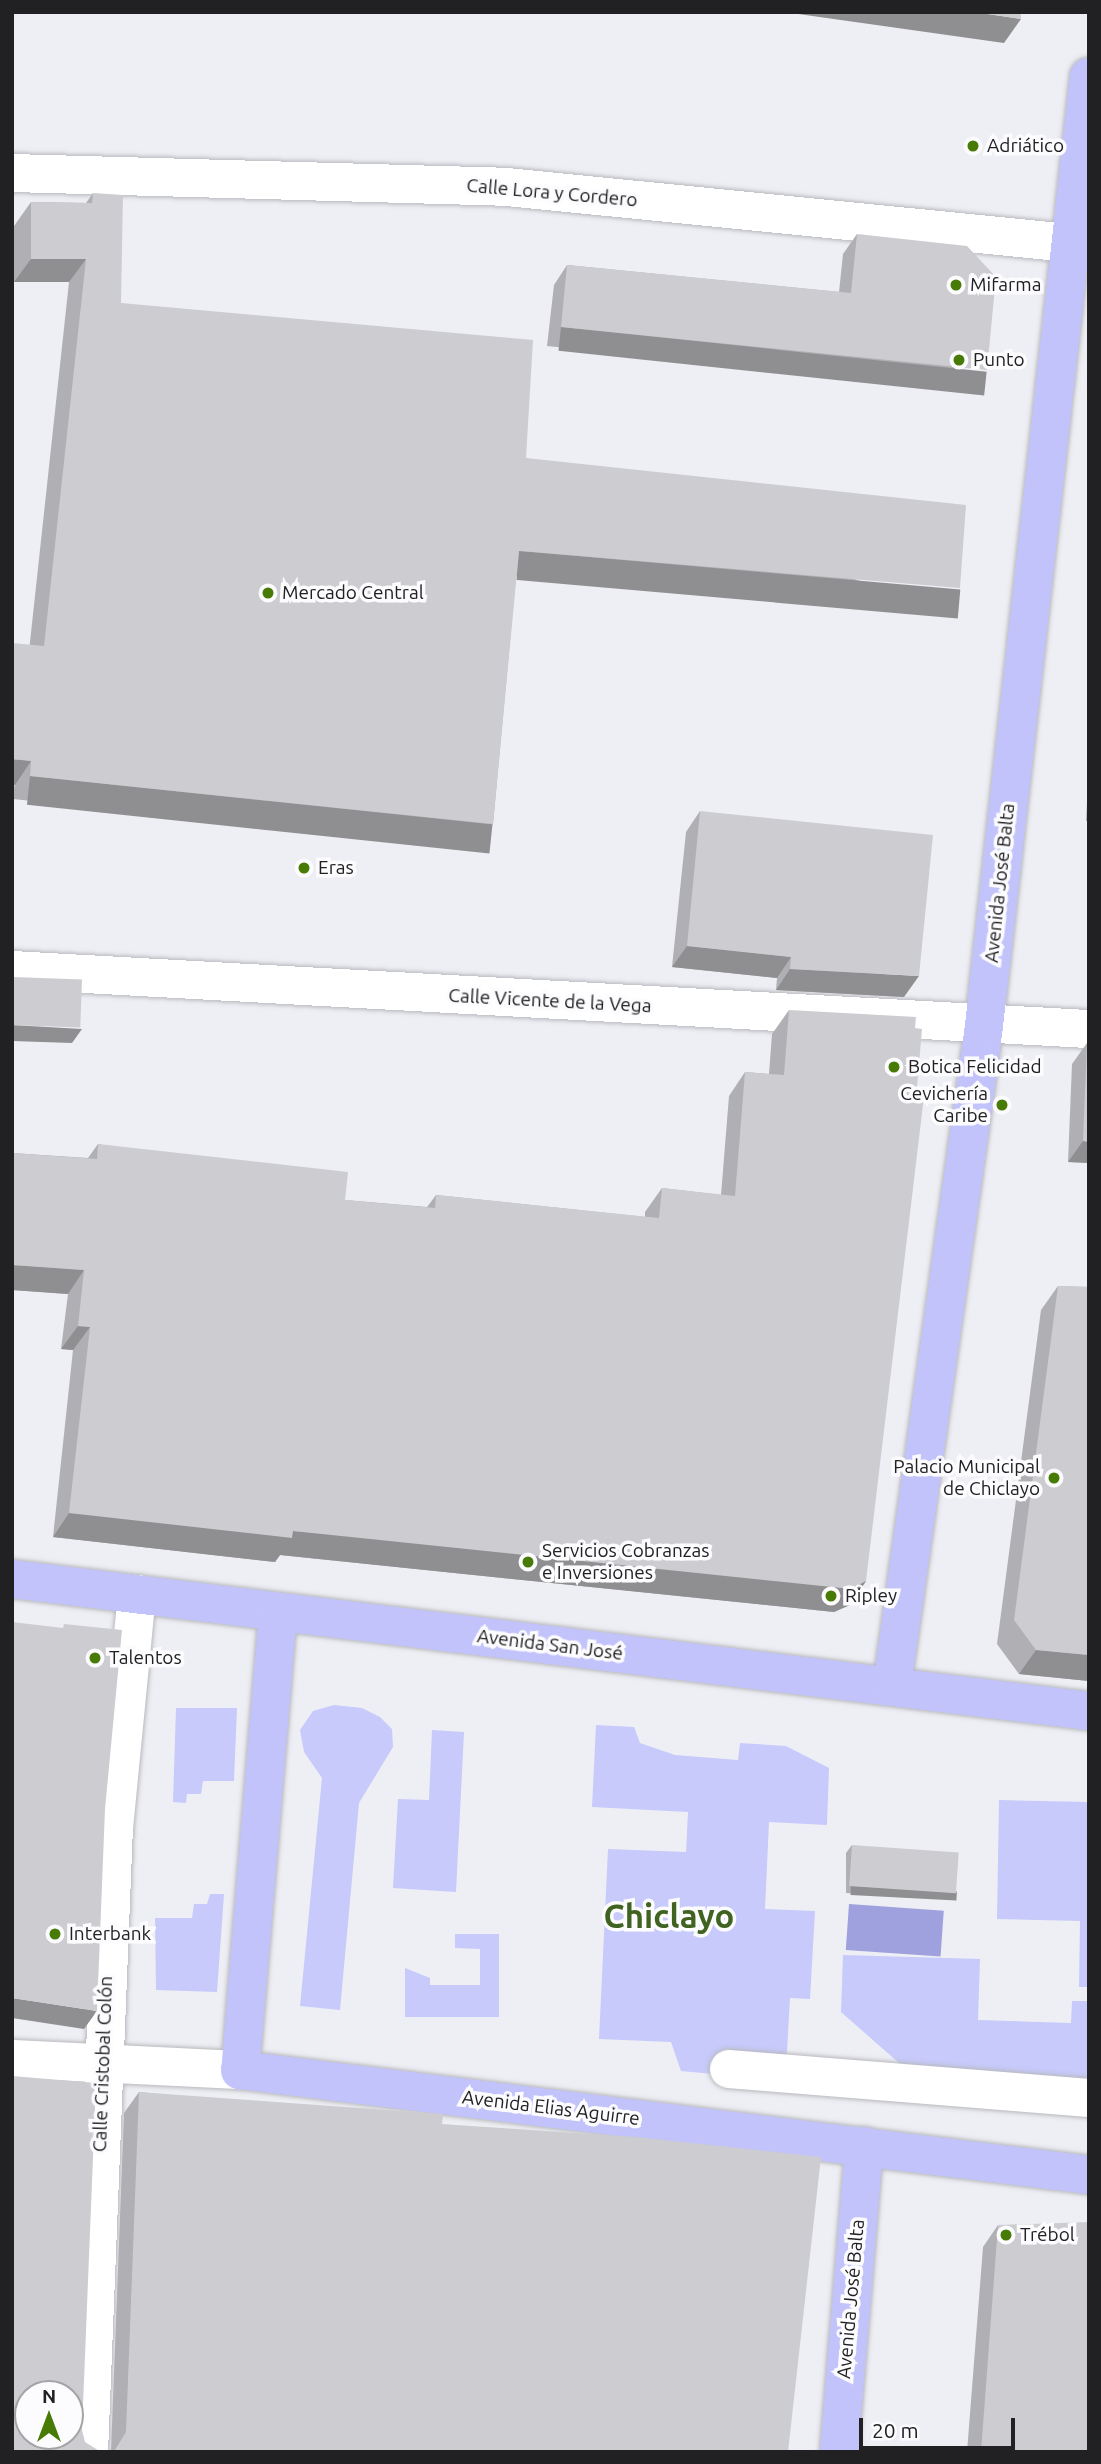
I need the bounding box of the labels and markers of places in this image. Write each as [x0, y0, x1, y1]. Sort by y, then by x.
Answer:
place label: Adriático [987, 135, 1064, 157]
marker: Adriático [965, 138, 981, 154]
place label: Mifarma [970, 274, 1041, 296]
marker: Mifarma [948, 277, 964, 293]
place label: Punto [973, 349, 1025, 371]
marker: Punto [951, 352, 967, 368]
place label: Mercado Central [282, 582, 424, 604]
marker: Mercado Central [260, 585, 276, 601]
place label: Eras [318, 857, 354, 879]
marker: Eras [296, 860, 312, 876]
place label: Botica Felicidad [908, 1056, 1042, 1078]
marker: Botica Felicidad [886, 1059, 902, 1075]
place label: Cevichería Caribe [900, 1083, 988, 1127]
marker: Cevichería Caribe [994, 1097, 1010, 1113]
place label: Palacio Municipal de Chiclayo [893, 1456, 1040, 1500]
marker: Palacio Municipal de Chiclayo [1046, 1470, 1062, 1486]
place label: Servicios Cobranzas e Inversiones [542, 1540, 709, 1584]
marker: Servicios Cobranzas e Inversiones [520, 1554, 536, 1570]
place label: Ripley [845, 1585, 897, 1607]
marker: Ripley [823, 1588, 839, 1604]
place label: Talentos [109, 1647, 182, 1669]
marker: Talentos [87, 1650, 103, 1666]
place label: Interbank [69, 1923, 151, 1945]
marker: Interbank [47, 1926, 63, 1942]
place label: Trébol [1020, 2224, 1075, 2246]
marker: Trébol [998, 2227, 1014, 2243]

